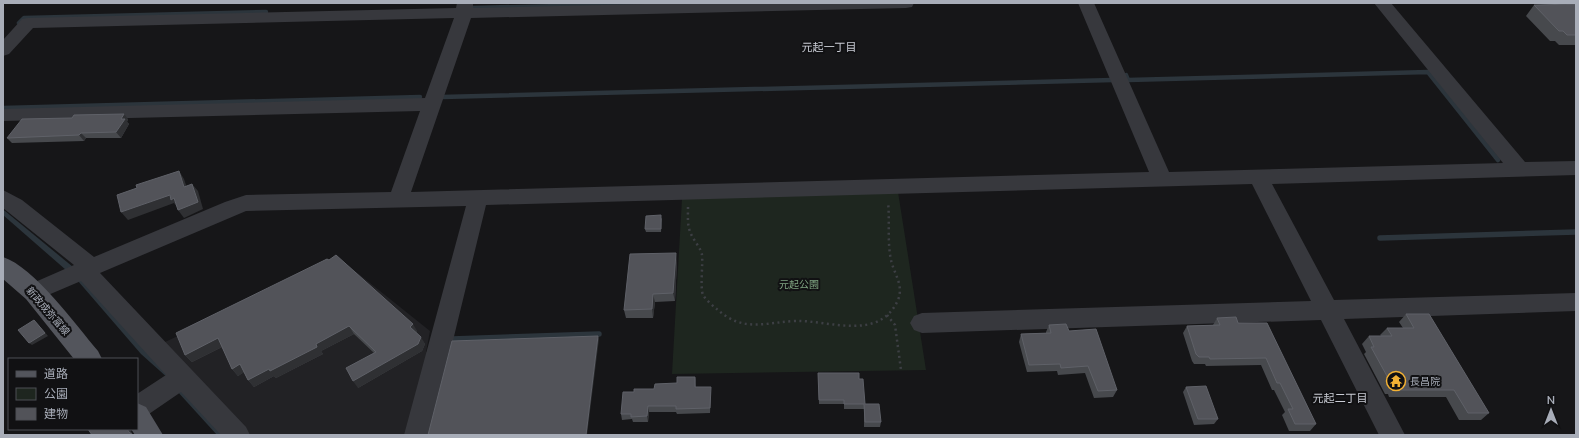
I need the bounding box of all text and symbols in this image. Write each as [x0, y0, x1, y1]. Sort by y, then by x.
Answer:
district label: 元起一丁目 [802, 40, 857, 54]
park label: 元起公園 [779, 278, 819, 291]
street label: 新政成弥富線 [23, 284, 73, 338]
legend [8, 358, 138, 430]
text: 道路 [44, 366, 68, 381]
temple icon: 長昌院 [1385, 370, 1407, 392]
place label: 長昌院 [1410, 375, 1440, 388]
text: 公園 [44, 386, 68, 401]
north arrow [1531, 390, 1571, 430]
district label: 元起二丁目 [1313, 391, 1368, 405]
text: N [1547, 393, 1555, 407]
text: 建物 [44, 406, 68, 421]

